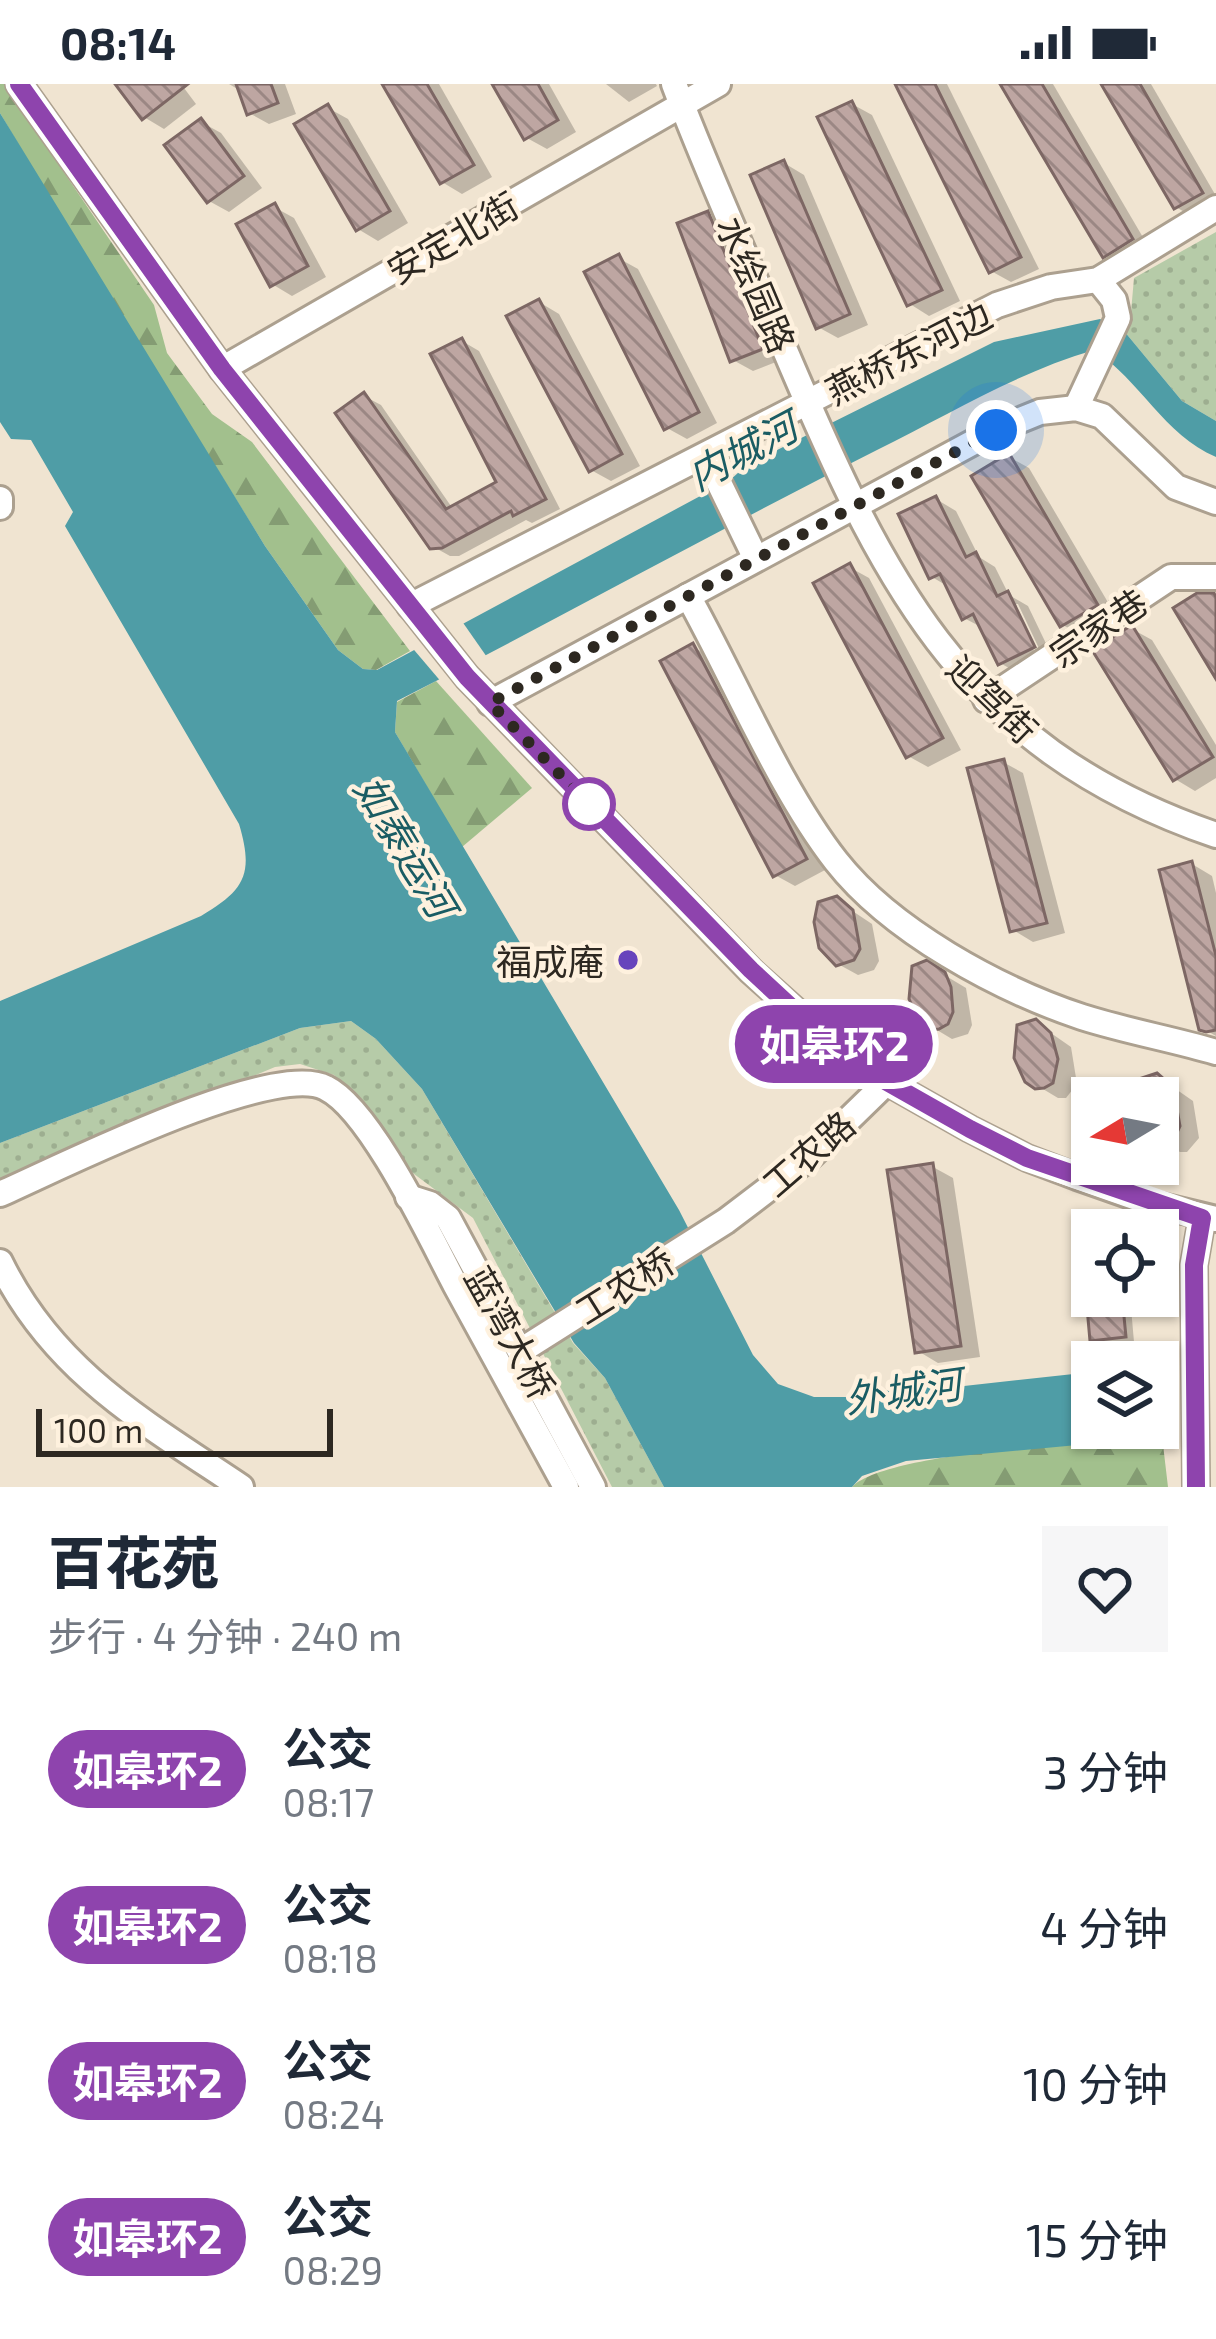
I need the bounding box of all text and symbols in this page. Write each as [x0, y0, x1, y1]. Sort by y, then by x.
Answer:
text: 08:14 [60, 15, 176, 69]
street label: 安定北街 [379, 182, 525, 292]
street label: 水绘园路 [709, 209, 805, 359]
street label: 燕桥东河边 [818, 292, 998, 412]
water label: 内城河 [679, 399, 811, 498]
your location [966, 400, 1026, 460]
street label: 宗家巷 [1041, 579, 1155, 675]
street label: 迎驾街 [939, 645, 1047, 751]
water label: 如泰运河 [346, 767, 470, 931]
unlabelled marker [564, 779, 614, 829]
place label: 福成庵 [496, 939, 604, 982]
marker: 福成庵 [615, 947, 641, 973]
line badge: 如皋环2 [750, 1005, 918, 1083]
text: 如皋环2 [759, 1019, 909, 1069]
north arrow [1071, 1077, 1179, 1185]
map controls [1071, 1077, 1179, 1449]
street label: 工农路 [753, 1101, 863, 1205]
button: locate [1071, 1209, 1179, 1317]
street label: 工农桥 [567, 1238, 681, 1332]
street label: 蓝湾大桥 [457, 1259, 565, 1405]
button: layers [1071, 1341, 1179, 1449]
water label: 外城河 [842, 1358, 971, 1421]
scale bar [36, 1403, 333, 1456]
text: 100 m [54, 1410, 143, 1450]
button: heart [1042, 1526, 1168, 1652]
text: 百花苑 [48, 1527, 219, 1595]
text: 步行 · 4 分钟 · 240 m [48, 1612, 402, 1659]
text: 公交 [282, 1720, 372, 1774]
text: 如皋环2 [72, 1744, 222, 1794]
text: 3 分钟 [1043, 1744, 1168, 1798]
text: 08:17 [282, 1778, 374, 1825]
text: 公交 [282, 1876, 372, 1930]
text: 如皋环2 [72, 1900, 222, 1950]
text: 4 分钟 [1040, 1900, 1168, 1954]
text: 08:18 [282, 1934, 378, 1981]
text: 公交 [282, 2032, 372, 2086]
text: 如皋环2 [72, 2056, 222, 2106]
text: 10 分钟 [1023, 2056, 1168, 2110]
text: 08:24 [282, 2090, 385, 2137]
text: 公交 [282, 2188, 372, 2242]
text: 如皋环2 [72, 2212, 222, 2262]
text: 15 分钟 [1026, 2212, 1168, 2266]
text: 08:29 [282, 2246, 383, 2293]

